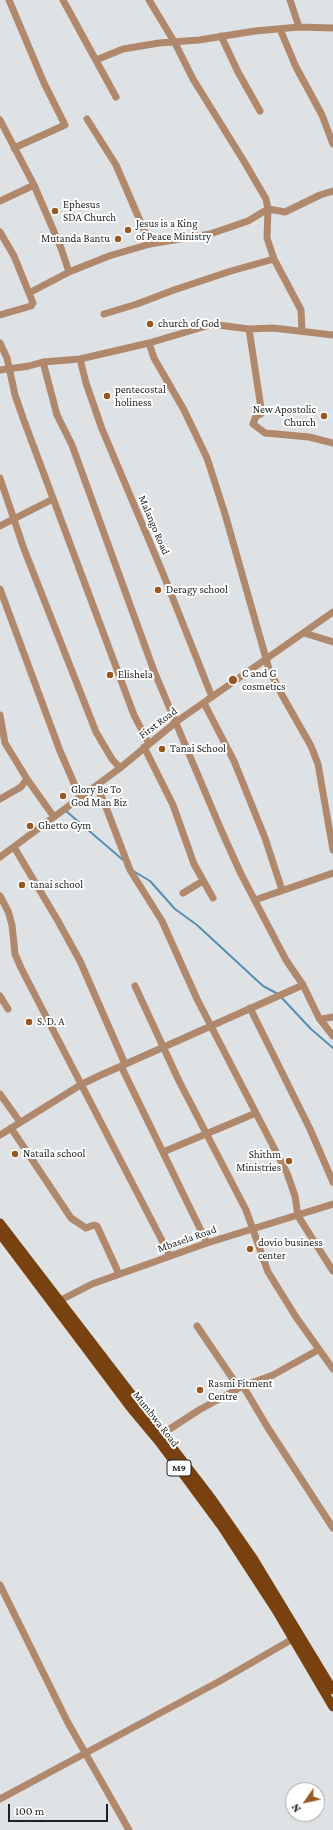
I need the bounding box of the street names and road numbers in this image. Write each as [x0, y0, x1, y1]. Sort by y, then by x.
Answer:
street label: Malango Road [136, 493, 172, 557]
street label: First Road [136, 704, 180, 742]
street label: Mbasela Road [156, 1223, 218, 1255]
street label: Mumbwa Road [130, 1389, 182, 1449]
road number: M9 [167, 1460, 191, 1476]

